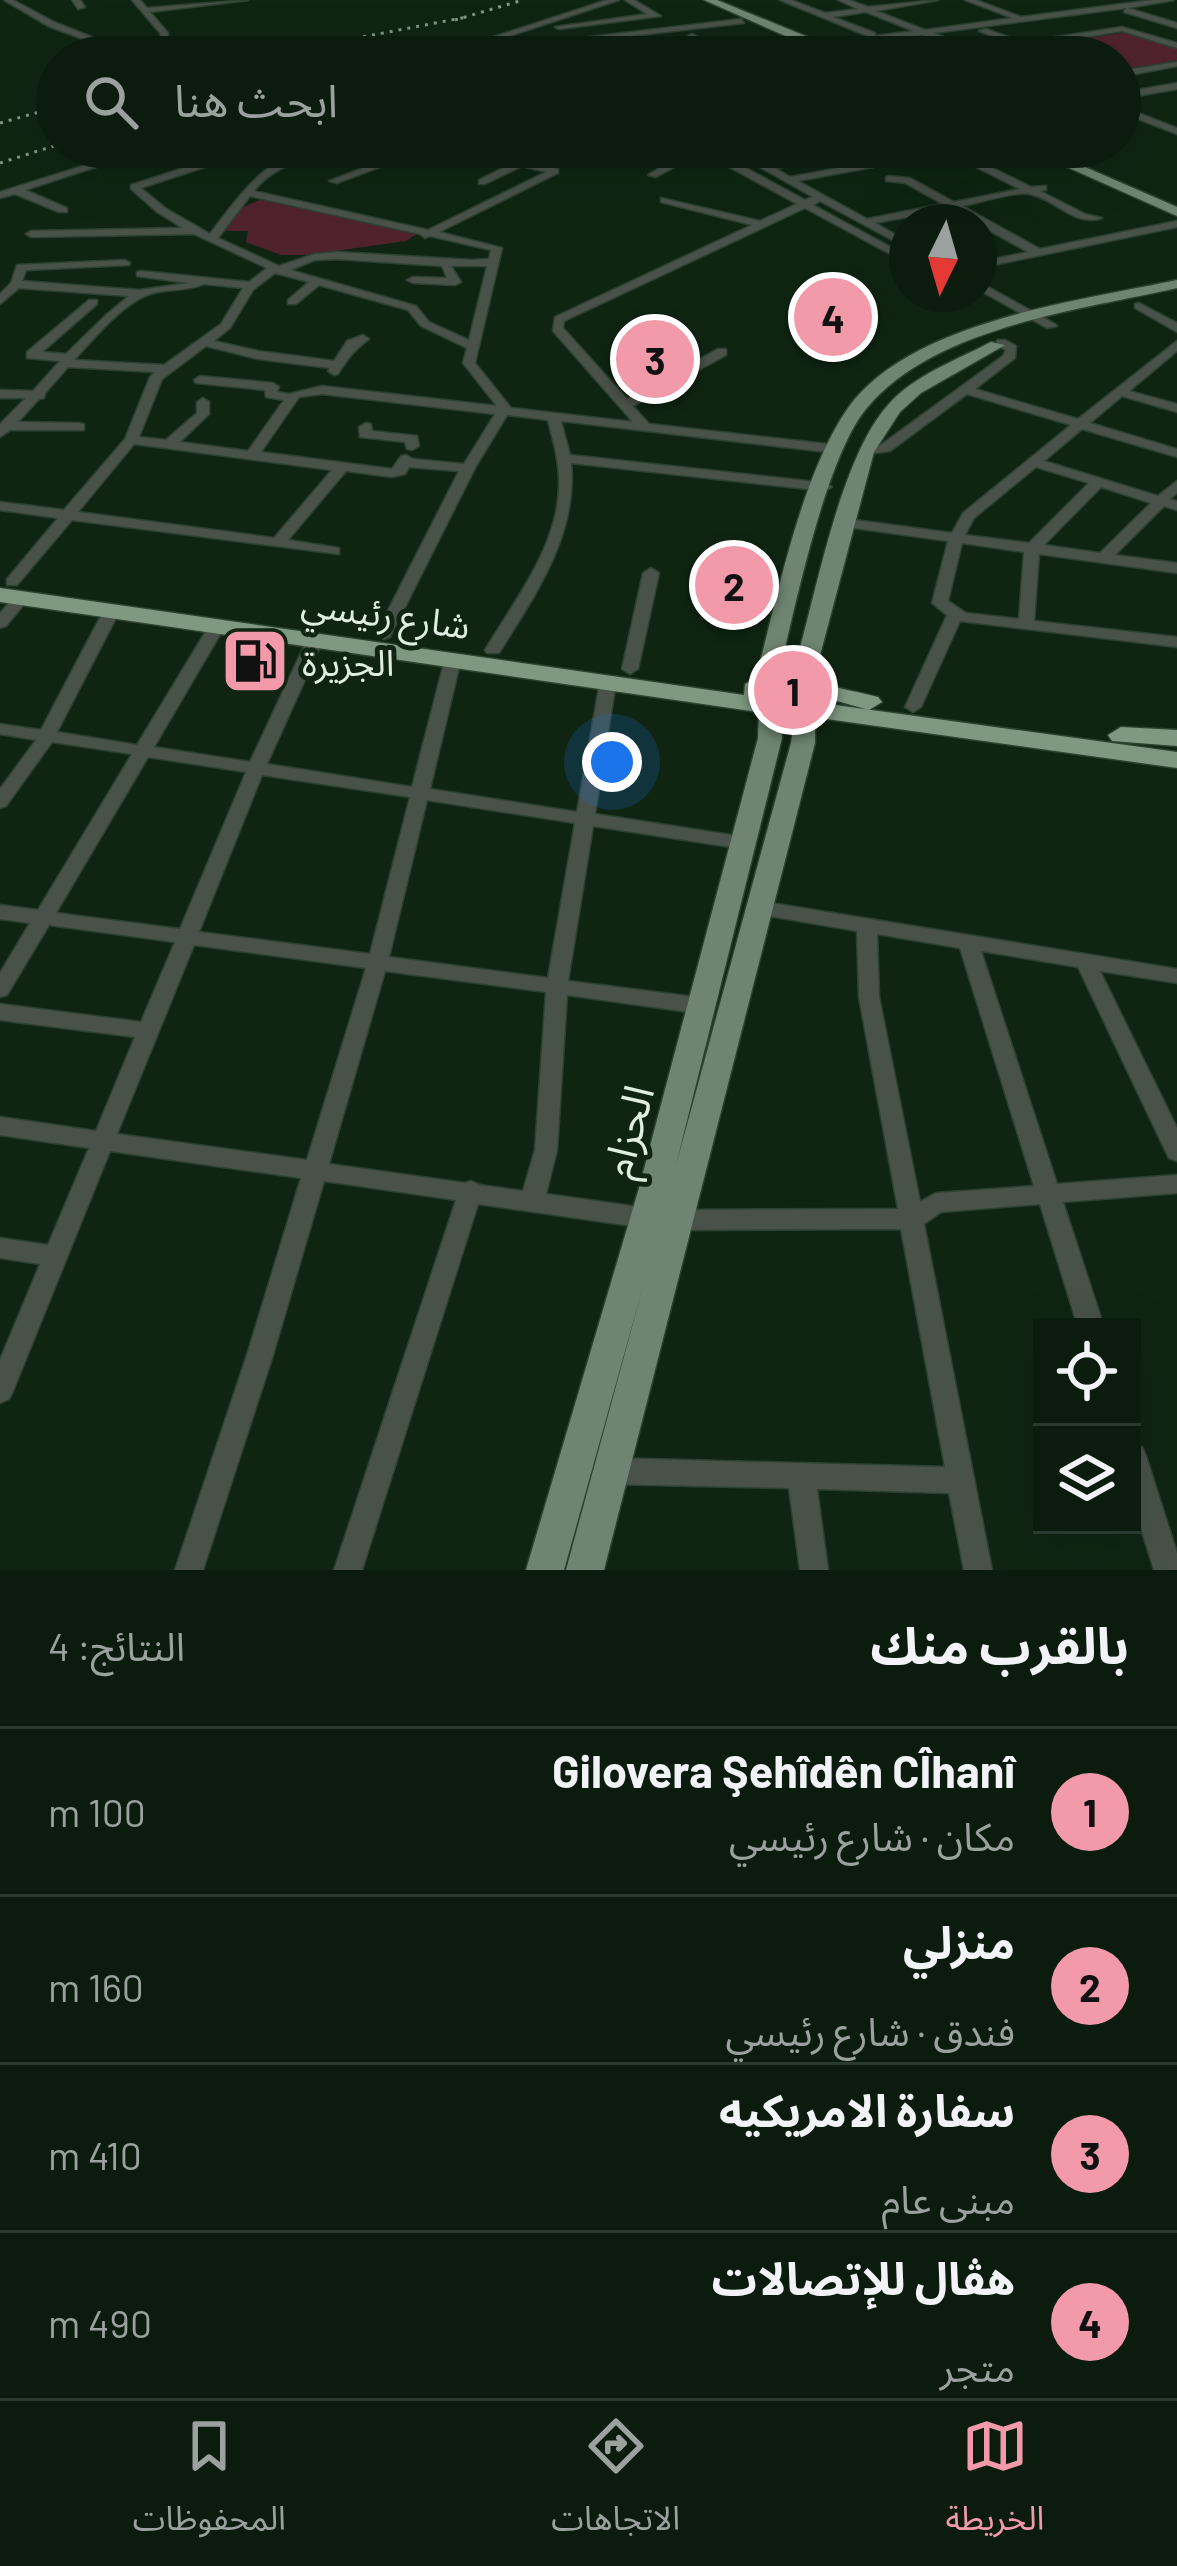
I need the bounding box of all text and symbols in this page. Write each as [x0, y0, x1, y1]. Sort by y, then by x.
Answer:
search box [36, 36, 1141, 168]
icon: search [78, 69, 144, 135]
text: ابحث هنا [174, 72, 338, 126]
north arrow [889, 204, 997, 312]
pin: 4 [794, 272, 872, 362]
pin: 3 [616, 314, 694, 404]
pin: 2 [695, 540, 773, 630]
street label: شارع رئيسي [298, 580, 473, 654]
fuel station icon: الجزيرة [220, 626, 290, 696]
place label: الجزيرة [302, 640, 394, 685]
pin: 1 [754, 645, 832, 735]
your location [582, 732, 642, 792]
street label: الحزام [590, 1079, 671, 1185]
map controls [1033, 1318, 1141, 1534]
button: locate [1033, 1318, 1141, 1426]
button: layers [1033, 1426, 1141, 1534]
text: بالقرب منك [870, 1613, 1129, 1674]
text: النتائج: 4 [48, 1622, 185, 1669]
text: Gilovera Şehîdên CÎhanî [552, 1743, 1015, 1797]
text: 100 m [48, 1788, 146, 1835]
text: 1 [1083, 1788, 1097, 1835]
text: مكان · شارع رئيسي [729, 1812, 1015, 1859]
text: منزلي [903, 1914, 1015, 1968]
text: 160 m [48, 1963, 144, 2010]
text: 2 [1079, 1963, 1101, 2010]
text: فندق · شارع رئيسي [726, 2007, 1015, 2054]
text: سفارة الامريكيه [719, 2082, 1015, 2136]
text: 410 m [48, 2131, 142, 2178]
text: 3 [1079, 2131, 1101, 2178]
text: مبنى عام [881, 2175, 1015, 2222]
text: هڤال للإتصالات [712, 2250, 1015, 2304]
text: 490 m [48, 2299, 152, 2346]
text: 4 [1078, 2299, 1102, 2346]
text: متجر [940, 2343, 1015, 2390]
tab: المحفوظات [133, 2413, 286, 2554]
tab: الاتجاهات [551, 2413, 680, 2554]
tab: الخريطة [945, 2413, 1044, 2554]

